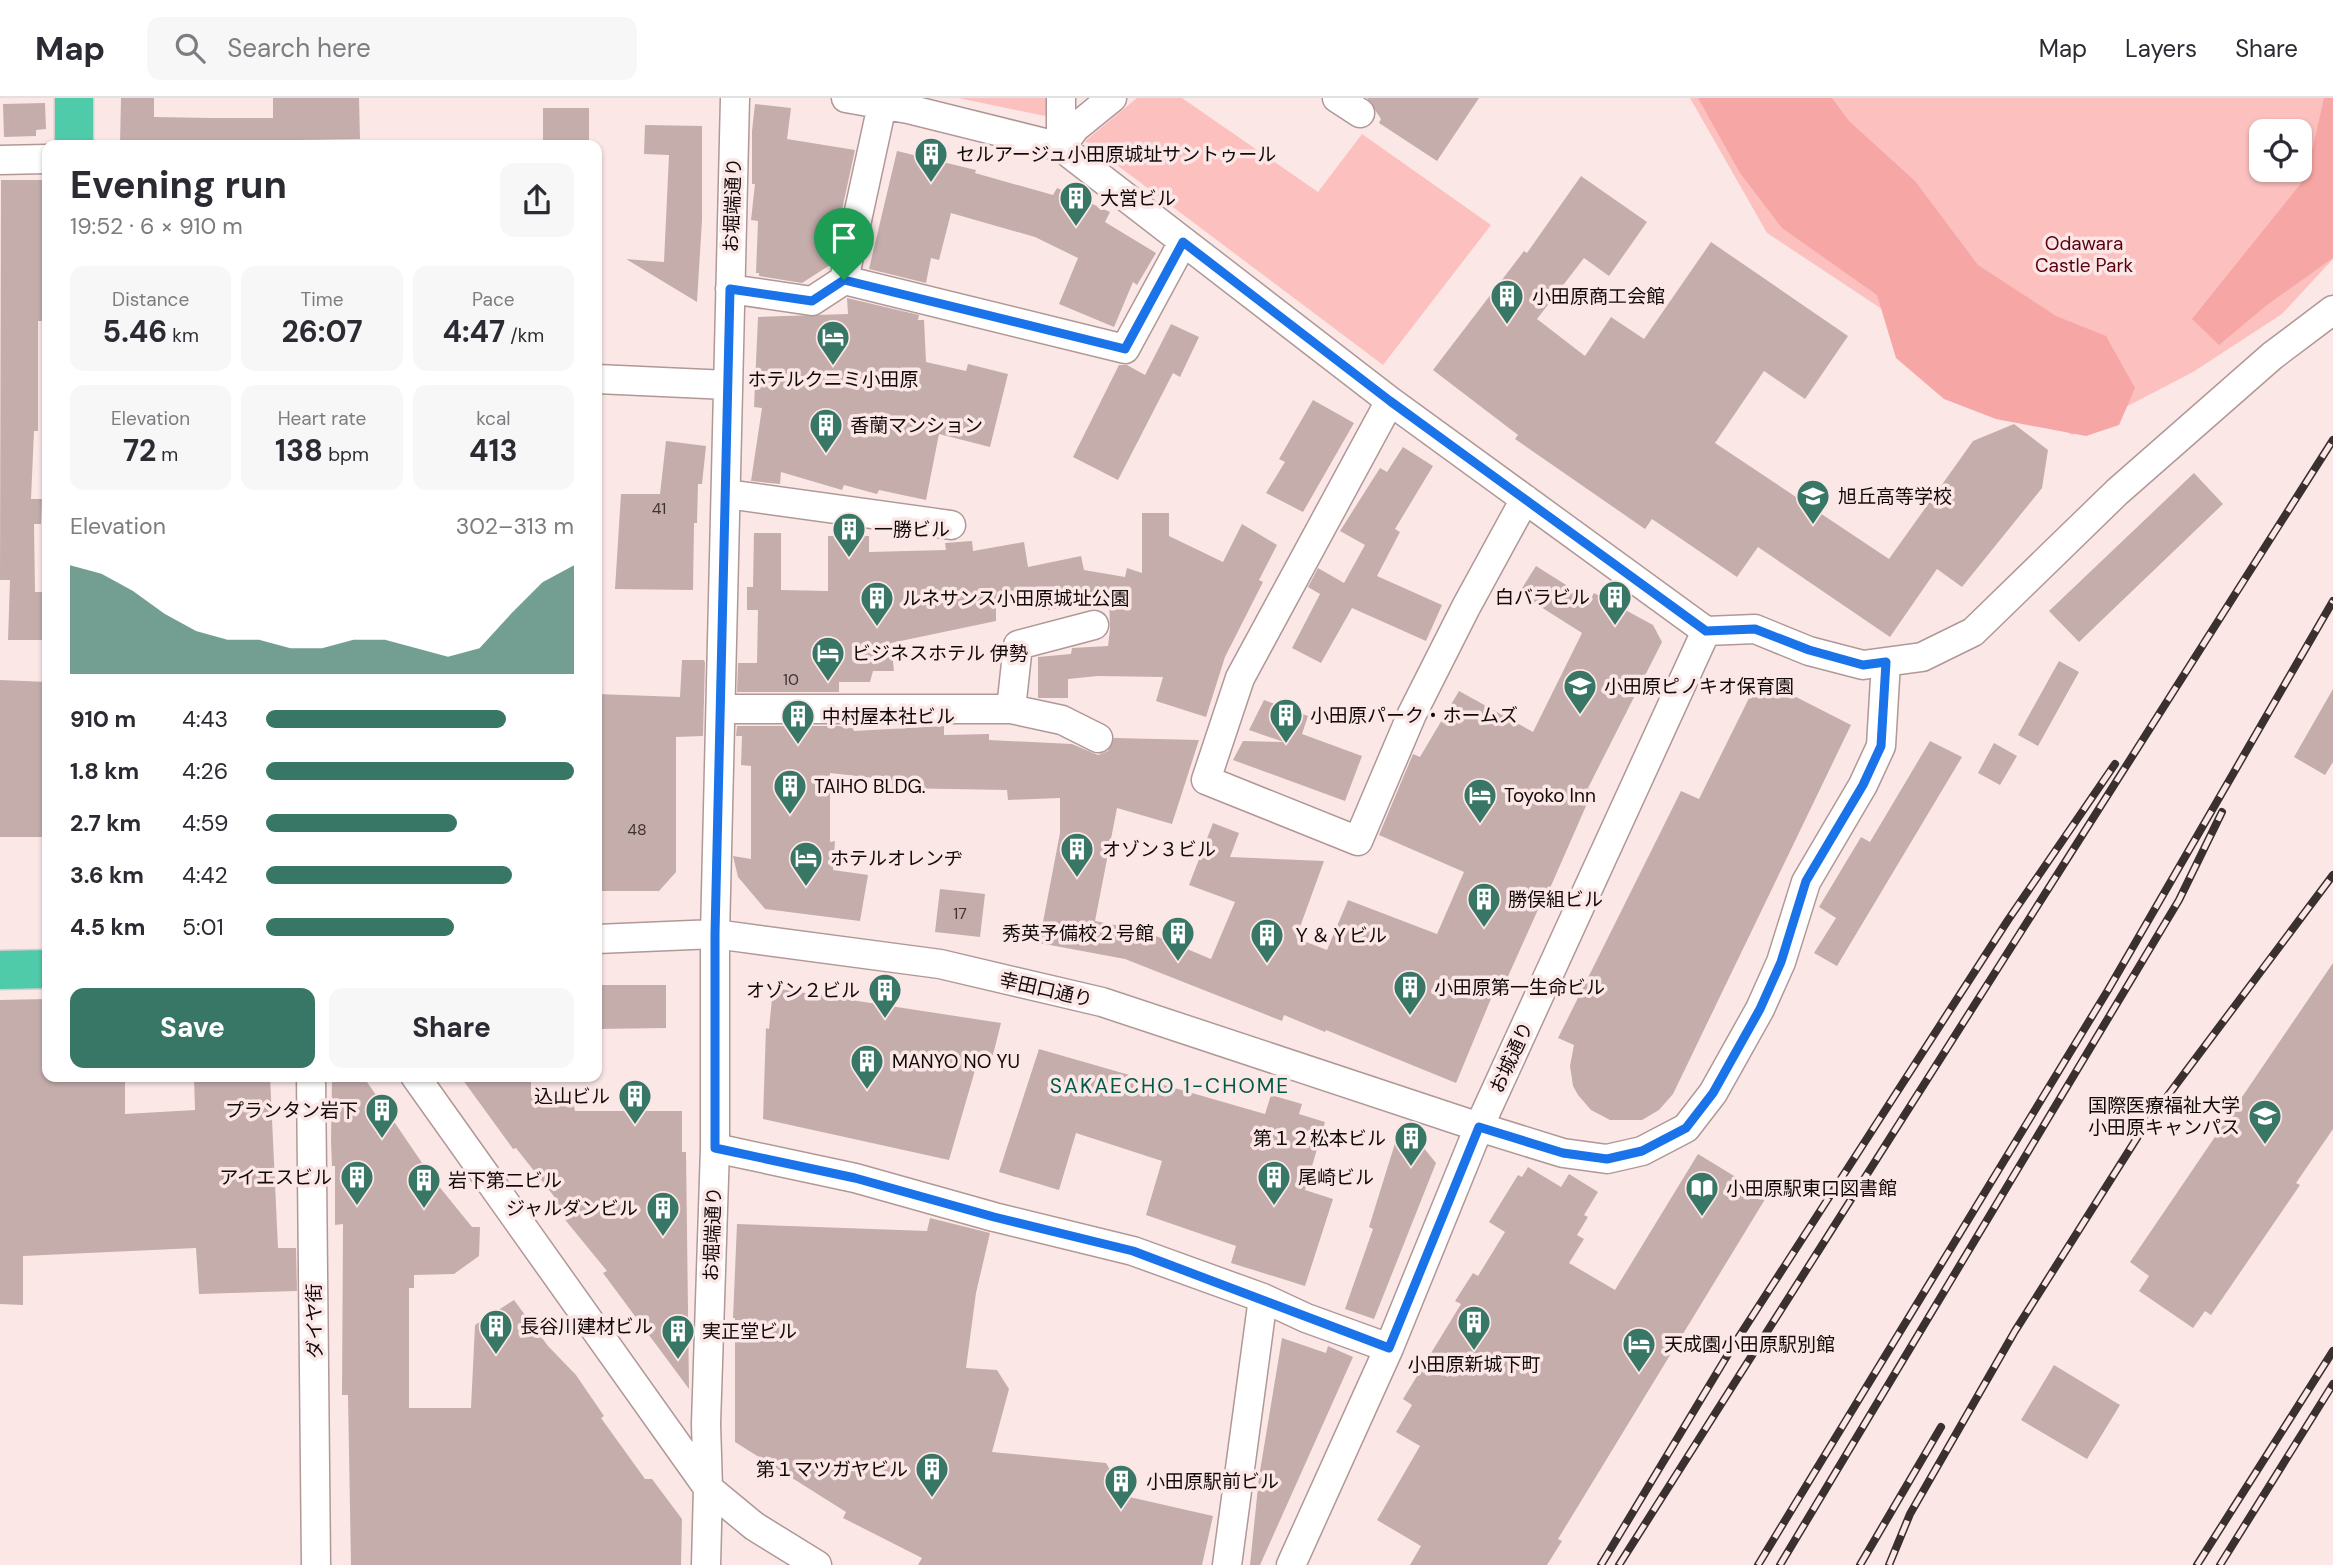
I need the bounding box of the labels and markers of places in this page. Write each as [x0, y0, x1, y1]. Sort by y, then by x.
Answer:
building icon: セルアージュ小田原城址サントゥール [912, 135, 950, 184]
place label: セルアージュ小田原城址サントゥール [956, 142, 1276, 167]
building icon: 大営ビル [1057, 179, 1095, 228]
place label: 大営ビル [1100, 186, 1176, 211]
pin [814, 208, 874, 280]
building icon: 小田原商工会館 [1488, 277, 1526, 326]
place label: 小田原商工会館 [1532, 284, 1665, 309]
hotel icon: ホテルクニミ小田原 [814, 318, 852, 367]
place label: ホテルクニミ小田原 [747, 367, 919, 392]
building icon: 香蘭マンション [807, 406, 845, 455]
place label: 香蘭マンション [850, 413, 983, 438]
school or university icon: 旭丘高等学校 [1794, 477, 1832, 526]
place label: 旭丘高等学校 [1838, 484, 1952, 509]
building icon: 一勝ビル [830, 510, 868, 559]
place label: 一勝ビル [874, 517, 950, 542]
building icon: 白バラビル [1596, 578, 1634, 627]
building icon: ルネサンス小田原城址公園 [858, 579, 896, 628]
place label: 白バラビル [1495, 585, 1590, 610]
place label: ルネサンス小田原城址公園 [902, 586, 1130, 611]
hotel icon: ビジネスホテル 伊勢 [809, 634, 847, 683]
place label: ビジネスホテル 伊勢 [852, 641, 1028, 666]
school or university icon: 小田原ピノキオ保育園 [1561, 667, 1599, 716]
place label: 小田原ピノキオ保育園 [1604, 674, 1794, 699]
building icon: 小田原パーク・ホームズ [1267, 696, 1305, 745]
building icon: 中村屋本社ビル [779, 697, 817, 746]
place label: 小田原パーク・ホームズ [1310, 703, 1518, 728]
place label: 中村屋本社ビル [822, 704, 955, 729]
building icon: TAIHO BLDG. [771, 767, 809, 816]
place label: TAIHO BLDG. [814, 774, 926, 799]
hotel icon: Toyoko Inn [1461, 776, 1499, 825]
place label: Toyoko Inn [1504, 783, 1596, 808]
building icon: オゾン３ビル [1058, 830, 1096, 879]
place label: オゾン３ビル [1102, 837, 1216, 862]
hotel icon: ホテルオレンヂ [787, 839, 825, 888]
place label: ホテルオレンヂ [830, 846, 963, 871]
building icon: 勝俣組ビル [1465, 880, 1503, 929]
place label: 勝俣組ビル [1508, 887, 1603, 912]
building icon: 秀英予備校２号館 [1159, 914, 1197, 963]
building icon: Ｙ＆Ｙビル [1248, 916, 1286, 965]
place label: 秀英予備校２号館 [1002, 921, 1154, 946]
place label: Ｙ＆Ｙビル [1292, 923, 1387, 948]
building icon: 小田原第一生命ビル [1391, 968, 1429, 1017]
building icon: オゾン２ビル [866, 971, 904, 1020]
place label: 小田原第一生命ビル [1434, 975, 1605, 1000]
place label: オゾン２ビル [746, 978, 860, 1003]
building icon: MANYO NO YU [848, 1042, 886, 1091]
place label: MANYO NO YU [892, 1049, 1020, 1074]
building icon: 込山ビル [616, 1077, 654, 1126]
place label: 込山ビル [534, 1084, 610, 1109]
building icon: プランタン岩下 [363, 1091, 401, 1140]
place label: 国際医療福祉大学 小田原キャンパス [2088, 1093, 2240, 1140]
school or university icon: 国際医療福祉大学 小田原キャンパス [2246, 1097, 2284, 1146]
place label: プランタン岩下 [225, 1098, 358, 1123]
building icon: 第１２松本ビル [1392, 1119, 1430, 1168]
place label: 第１２松本ビル [1253, 1126, 1386, 1151]
building icon: アイエスビル [338, 1158, 376, 1207]
building icon: 尾崎ビル [1255, 1158, 1293, 1207]
building icon: 岩下第二ビル [405, 1161, 443, 1210]
place label: アイエスビル [219, 1165, 332, 1190]
place label: 尾崎ビル [1298, 1165, 1374, 1190]
place label: 岩下第二ビル [448, 1168, 562, 1193]
library icon: 小田原駅東口図書館 [1683, 1169, 1721, 1218]
place label: 小田原駅東口図書館 [1726, 1176, 1897, 1201]
building icon: ジャルダンビル [644, 1189, 682, 1238]
place label: ジャルダンビル [506, 1196, 638, 1221]
building icon: 小田原新城下町 [1455, 1303, 1493, 1352]
building icon: 長谷川建材ビル [477, 1307, 515, 1356]
building icon: 実正堂ビル [659, 1312, 697, 1361]
place label: 長谷川建材ビル [520, 1314, 653, 1339]
place label: 実正堂ビル [702, 1319, 797, 1344]
hotel icon: 天成園小田原駅別館 [1620, 1325, 1658, 1374]
place label: 天成園小田原駅別館 [1664, 1332, 1835, 1357]
place label: 小田原新城下町 [1407, 1352, 1541, 1377]
building icon: 第１マツガヤビル [913, 1450, 951, 1499]
place label: 第１マツガヤビル [756, 1457, 908, 1482]
building icon: 小田原駅前ビル [1102, 1462, 1140, 1511]
place label: 小田原駅前ビル [1146, 1469, 1279, 1494]

